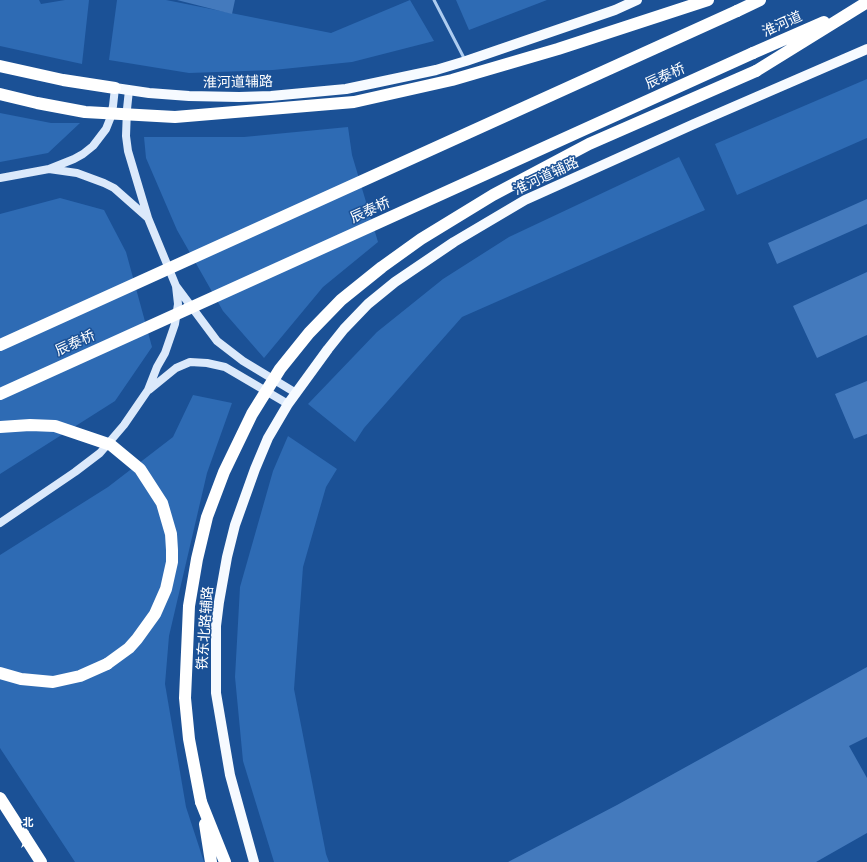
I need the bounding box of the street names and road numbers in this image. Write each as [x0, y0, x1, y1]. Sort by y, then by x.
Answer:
street label: 淮河道 [759, 8, 805, 40]
street label: 辰泰桥 [642, 60, 688, 92]
street label: 淮河道辅路 [203, 73, 273, 91]
street label: 淮河道辅路 [511, 154, 581, 198]
street label: 辰泰桥 [347, 194, 393, 226]
street label: 辰泰桥 [52, 327, 98, 359]
street label: 铁东北路辅路 [194, 586, 216, 670]

